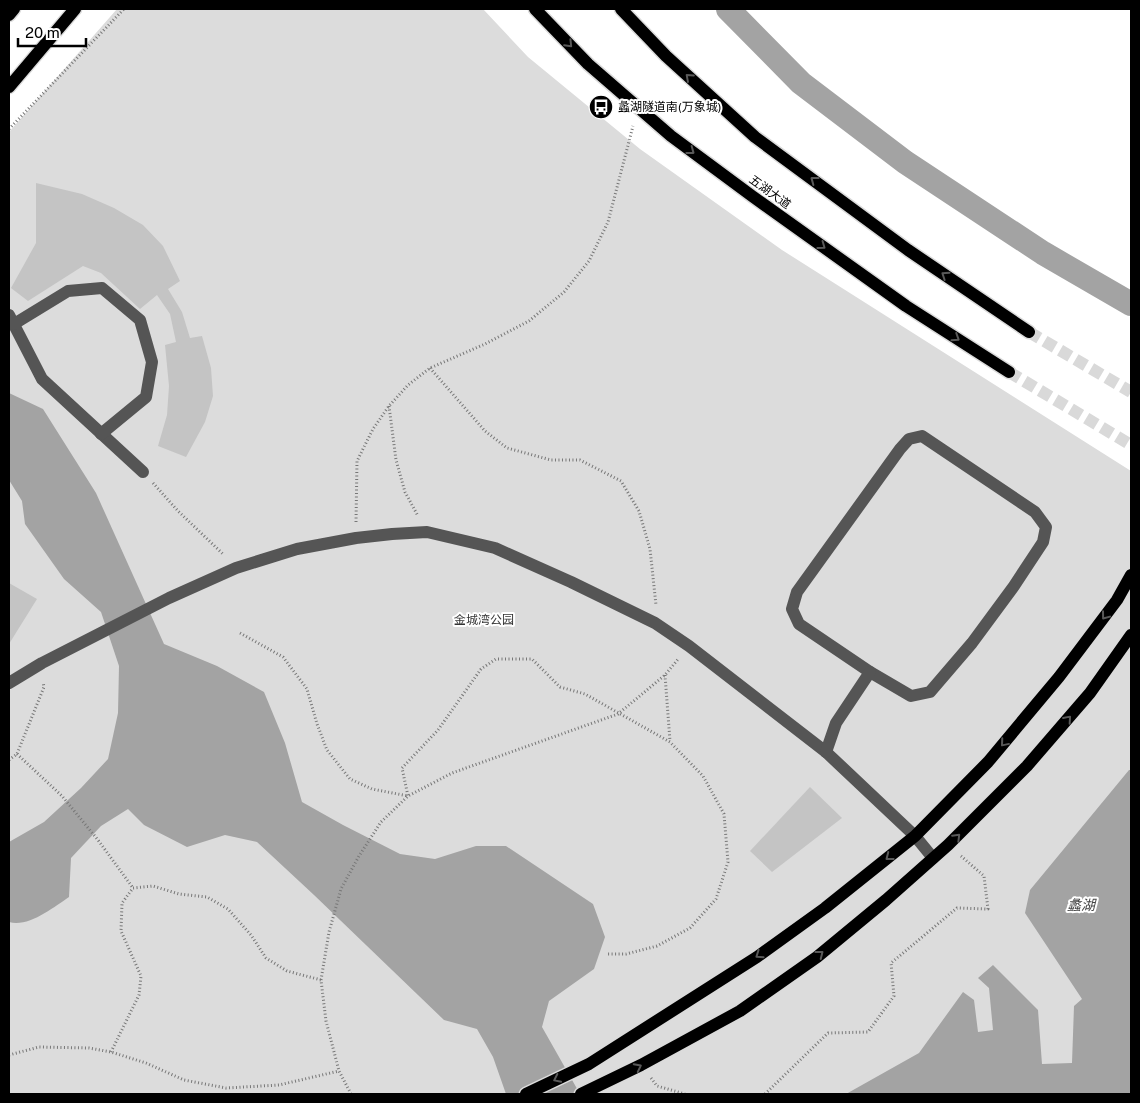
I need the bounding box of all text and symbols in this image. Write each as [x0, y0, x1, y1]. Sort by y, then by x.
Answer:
scale bar [18, 15, 85, 47]
text: 20 m [25, 24, 60, 41]
one-way arrow [563, 38, 572, 47]
one-way arrow [685, 73, 694, 82]
bus stop icon: 蠡湖隧道南(万象城) [588, 94, 614, 120]
place label: 蠡湖隧道南(万象城) [618, 100, 721, 114]
one-way arrow [685, 145, 694, 153]
street label: 五湖大道 [746, 172, 794, 212]
one-way arrow [810, 177, 820, 186]
one-way arrow [817, 240, 826, 249]
one-way arrow [942, 272, 951, 282]
one-way arrow [951, 332, 960, 342]
one-way arrow [1102, 610, 1111, 620]
park label: 金城湾公园 [454, 613, 514, 627]
one-way arrow [1062, 715, 1071, 724]
one-way arrow [1002, 737, 1010, 746]
one-way arrow [951, 834, 960, 843]
one-way arrow [885, 851, 895, 860]
water label: 蠡湖 [1067, 897, 1097, 913]
one-way arrow [756, 949, 765, 958]
one-way arrow [814, 951, 824, 960]
one-way arrow [632, 1063, 641, 1073]
one-way arrow [553, 1073, 562, 1083]

